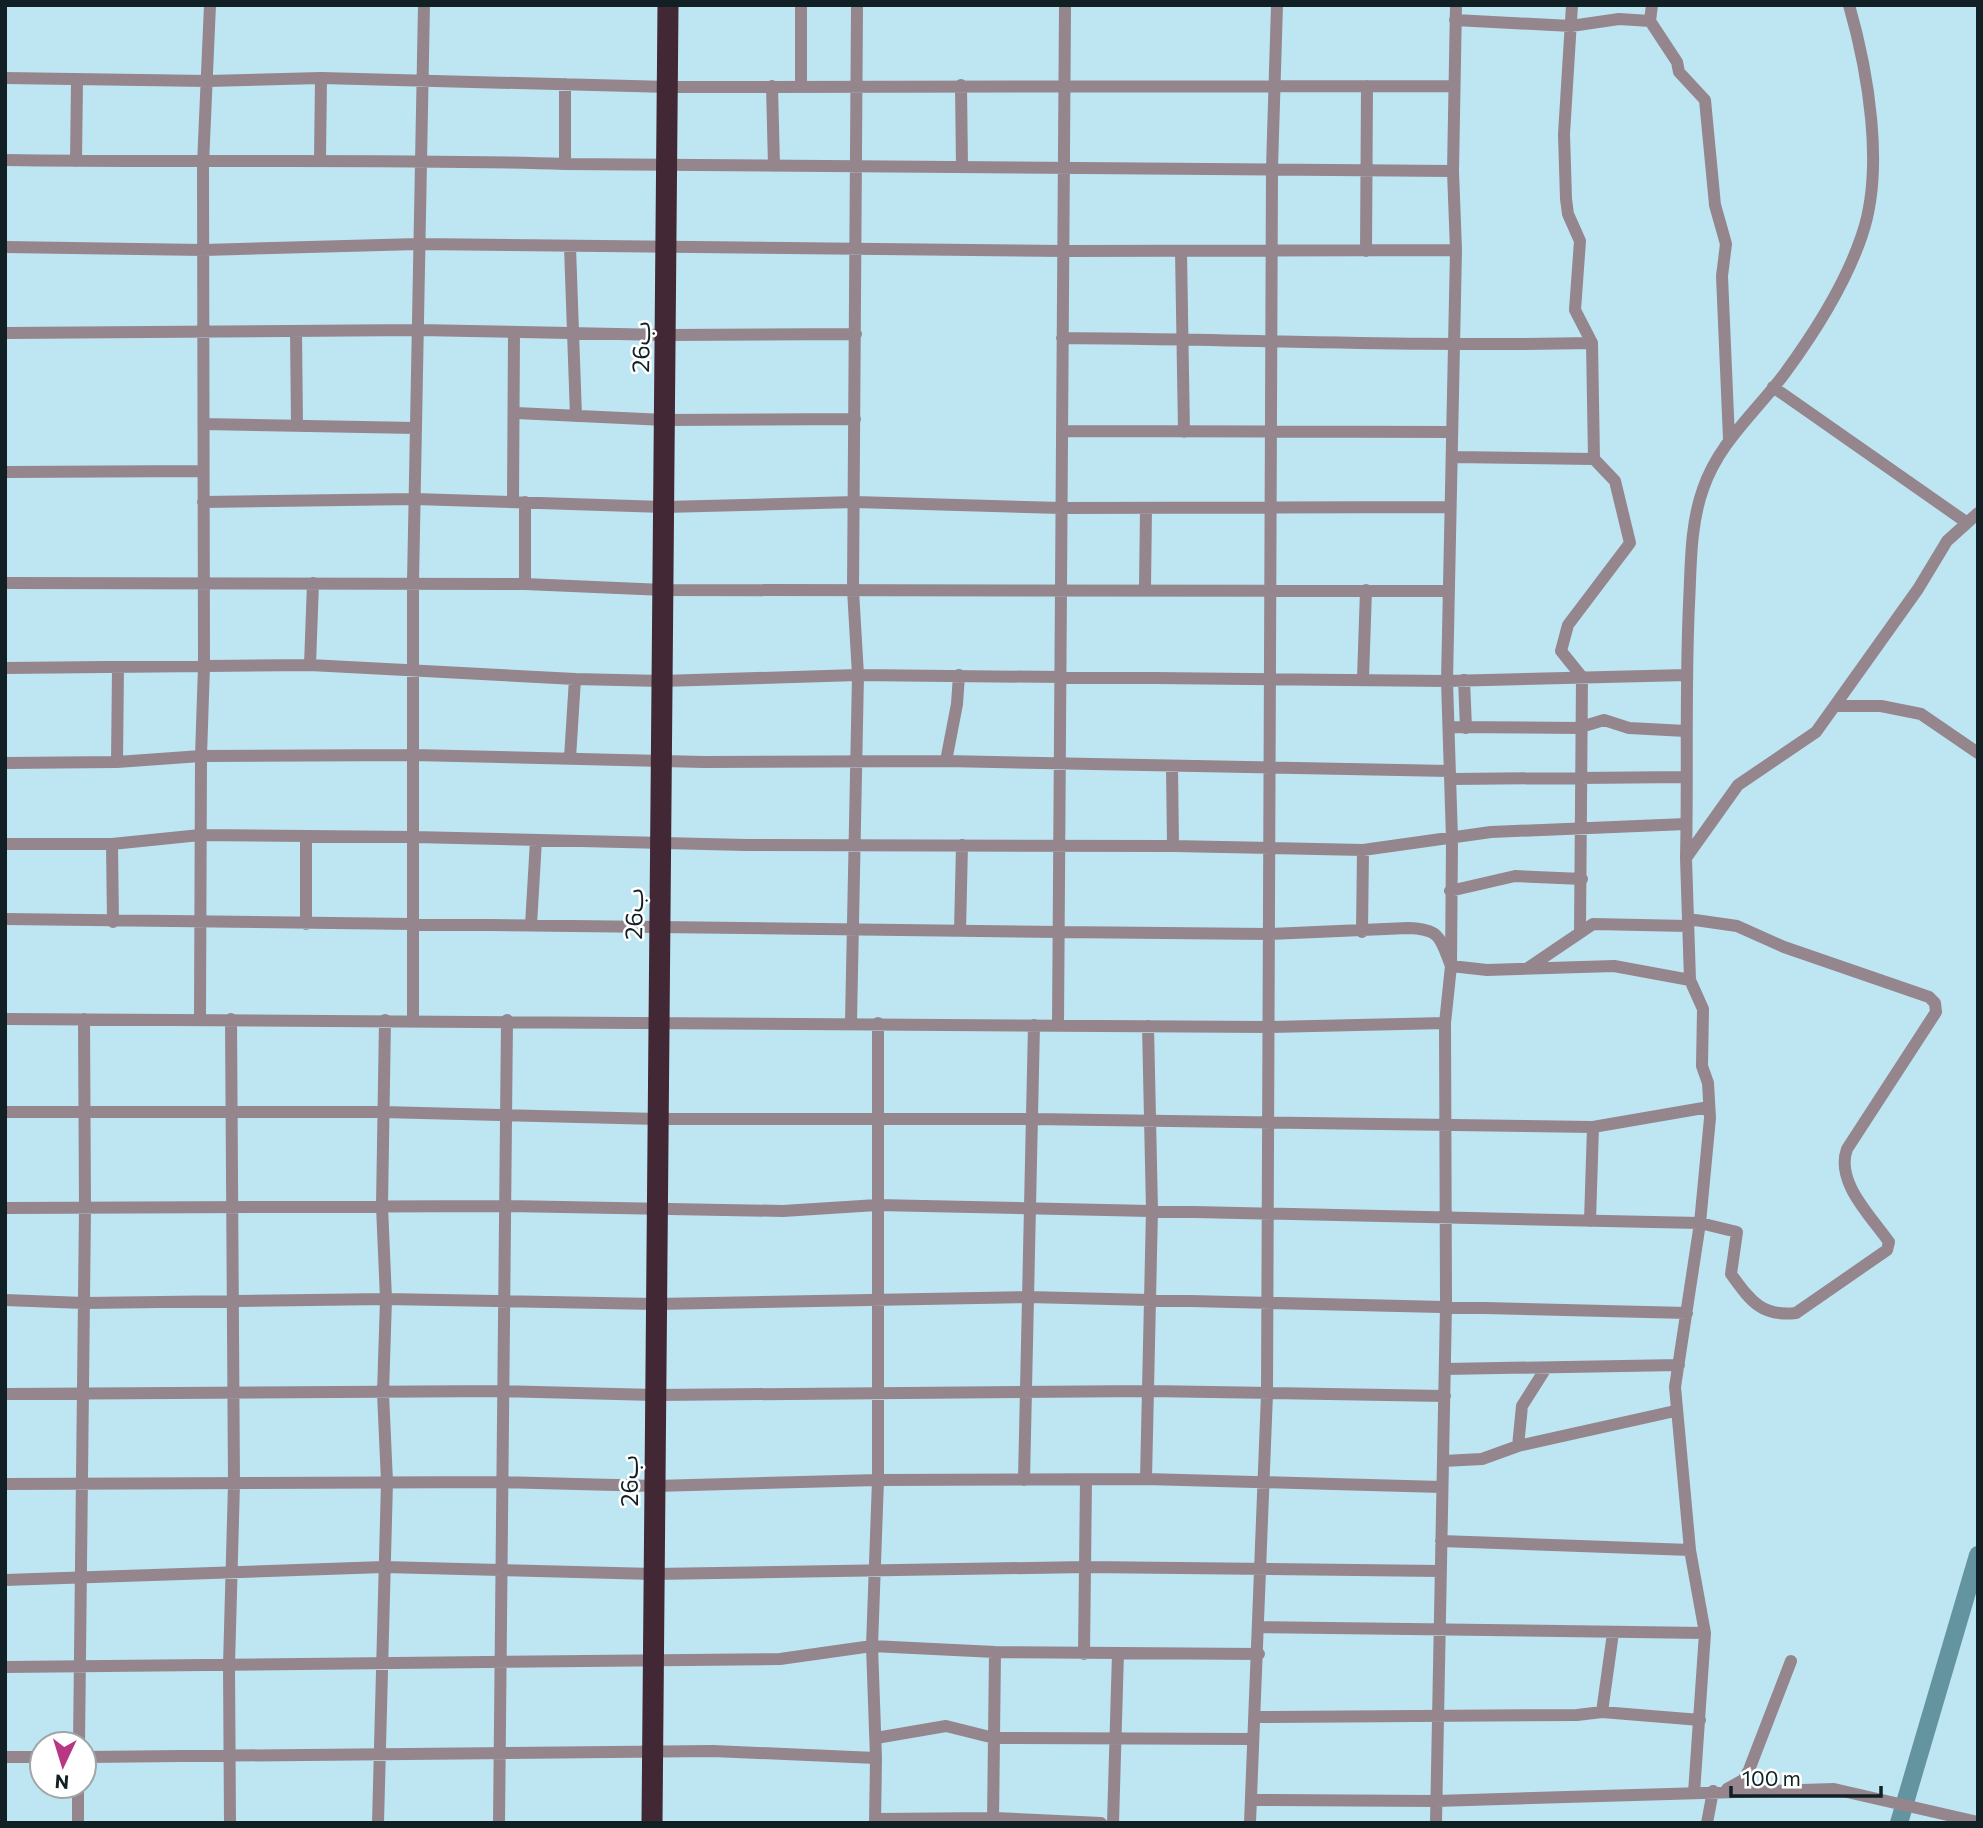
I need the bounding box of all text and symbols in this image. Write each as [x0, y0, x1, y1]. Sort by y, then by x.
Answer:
street label: 26ب [625, 321, 656, 373]
street label: 26ب [618, 888, 649, 940]
street label: 26ب [614, 1455, 643, 1507]
north arrow [28, 1730, 98, 1800]
scale bar [1731, 1755, 1882, 1799]
text: 100 m [1742, 1765, 1801, 1790]
text: N [54, 1770, 70, 1794]

